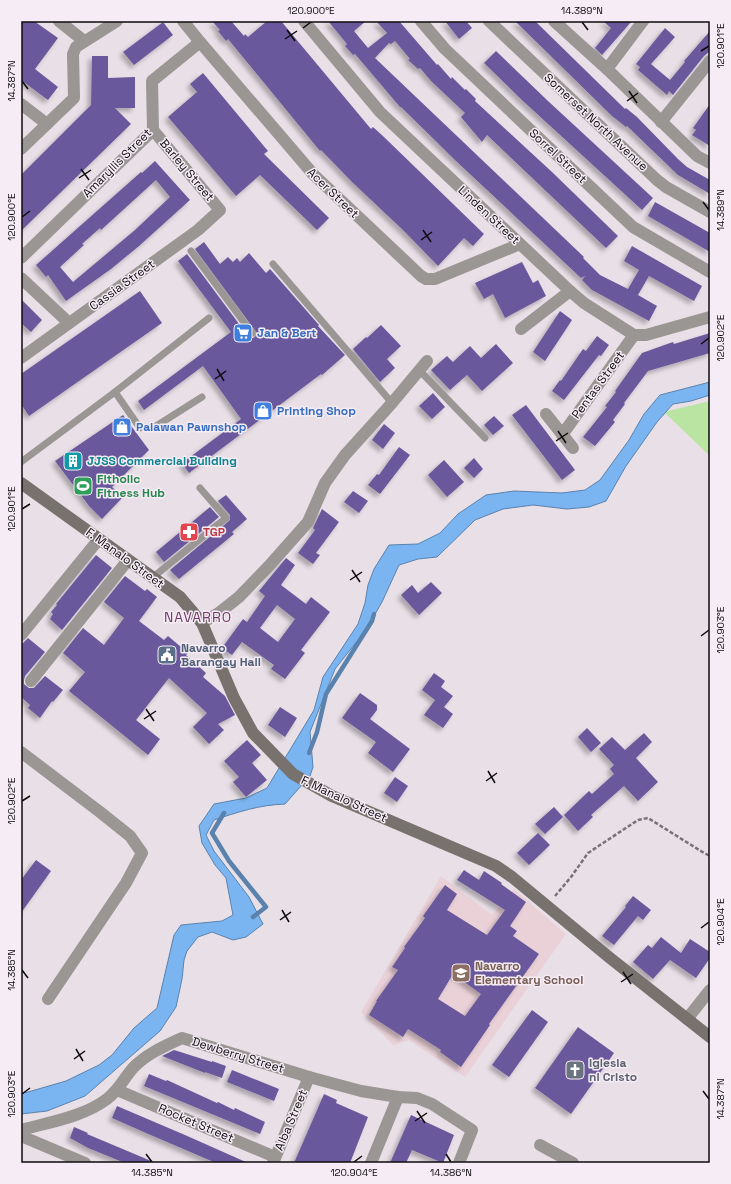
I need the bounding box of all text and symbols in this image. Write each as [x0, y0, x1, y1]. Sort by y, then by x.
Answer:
text: 120.900°E [287, 4, 335, 17]
text: 14.389°N [561, 4, 603, 17]
text: 120.901°E [714, 23, 727, 69]
text: 14.387°N [5, 60, 18, 102]
street label: Somerset North Avenue [541, 70, 651, 174]
street label: Amaryllis Street [79, 125, 155, 201]
street label: Sorrel Street [526, 125, 590, 187]
street label: Barley Street [156, 136, 218, 204]
street label: Acer Street [304, 164, 362, 222]
street label: Linden Street [455, 182, 523, 248]
text: 14.389°N [714, 189, 727, 231]
text: 120.900°E [5, 193, 18, 241]
street label: Cassia Street [86, 256, 158, 314]
text: 120.902°E [714, 314, 727, 362]
supermarket icon: Jan & Bert [232, 322, 254, 344]
place label: Jan & Bert [257, 325, 317, 341]
street label: Pentas Street [568, 348, 628, 422]
shop icon: Printing Shop [252, 400, 274, 422]
place label: Printing Shop [277, 403, 356, 419]
shop icon: Palawan Pawnshop [111, 416, 133, 438]
place label: Palawan Pawnshop [136, 419, 247, 435]
building icon: JJSS Commercial Building [62, 450, 84, 472]
place label: JJSS Commercial Building [87, 453, 237, 469]
place label: Fitholic Fitness Hub [97, 471, 165, 501]
sports icon: Fitholic Fitness Hub [72, 475, 94, 497]
text: 120.901°E [5, 486, 18, 532]
pharmacy icon: TGP [178, 521, 200, 543]
street label: F. Manalo Street [83, 524, 167, 592]
place label: TGP [203, 524, 225, 540]
text: 120.903°E [714, 606, 727, 654]
district label: NAVARRO [164, 608, 232, 626]
place label: Navarro Barangay Hall [181, 640, 261, 670]
public building icon: Navarro Barangay Hall [156, 644, 178, 666]
street label: F. Manalo Street [299, 772, 389, 826]
text: 120.902°E [5, 777, 18, 825]
text: 120.904°E [714, 898, 727, 946]
text: 14.385°N [5, 949, 18, 991]
place label: Navarro Elementary School [475, 958, 583, 988]
school or university icon: Navarro Elementary School [450, 962, 472, 984]
street label: Dewberry Street [190, 1033, 286, 1077]
place label: Iglesia ni Cristo [589, 1055, 637, 1085]
church icon: Iglesia ni Cristo [564, 1059, 586, 1081]
text: 120.903°E [5, 1070, 18, 1118]
text: 14.387°N [714, 1078, 727, 1120]
street label: Alba Street [271, 1087, 311, 1153]
street label: Rocket Street [156, 1100, 236, 1146]
text: 14.385°N [131, 1166, 173, 1179]
text: 120.904°E [330, 1166, 378, 1179]
text: 14.386°N [430, 1166, 472, 1179]

